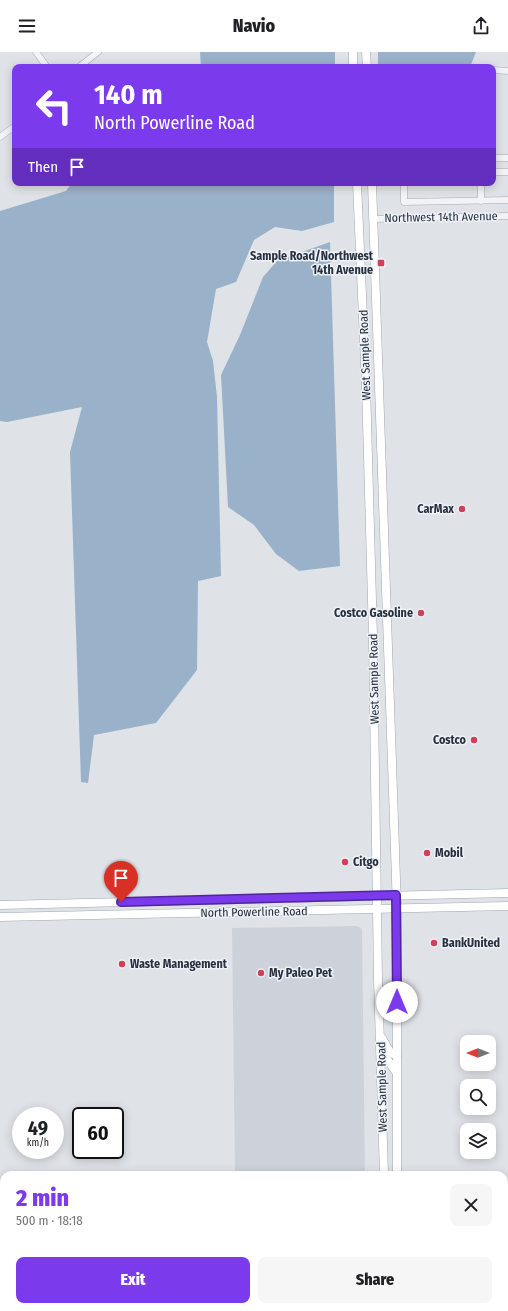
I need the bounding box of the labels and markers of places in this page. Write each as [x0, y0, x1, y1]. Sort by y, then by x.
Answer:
place label: Sample Road/Northwest 14th Avenue [250, 249, 374, 277]
marker: Sample Road/Northwest 14th Avenue [376, 258, 386, 268]
place label: CarMax [417, 502, 454, 516]
marker: CarMax [457, 504, 467, 514]
place label: Costco Gasoline [334, 606, 413, 620]
marker: Costco Gasoline [416, 608, 426, 618]
place label: Costco [433, 733, 467, 747]
marker: Costco [469, 735, 479, 745]
place label: Mobil [435, 846, 464, 860]
marker: Mobil [422, 848, 432, 858]
place label: Citgo [353, 855, 379, 869]
marker: Citgo [340, 857, 350, 867]
pin [104, 861, 138, 902]
place label: BankUnited [442, 936, 500, 950]
marker: BankUnited [429, 938, 439, 948]
place label: Waste Management [130, 957, 228, 971]
marker: Waste Management [117, 959, 127, 969]
place label: My Paleo Pet [269, 966, 333, 980]
marker: My Paleo Pet [256, 968, 266, 978]

